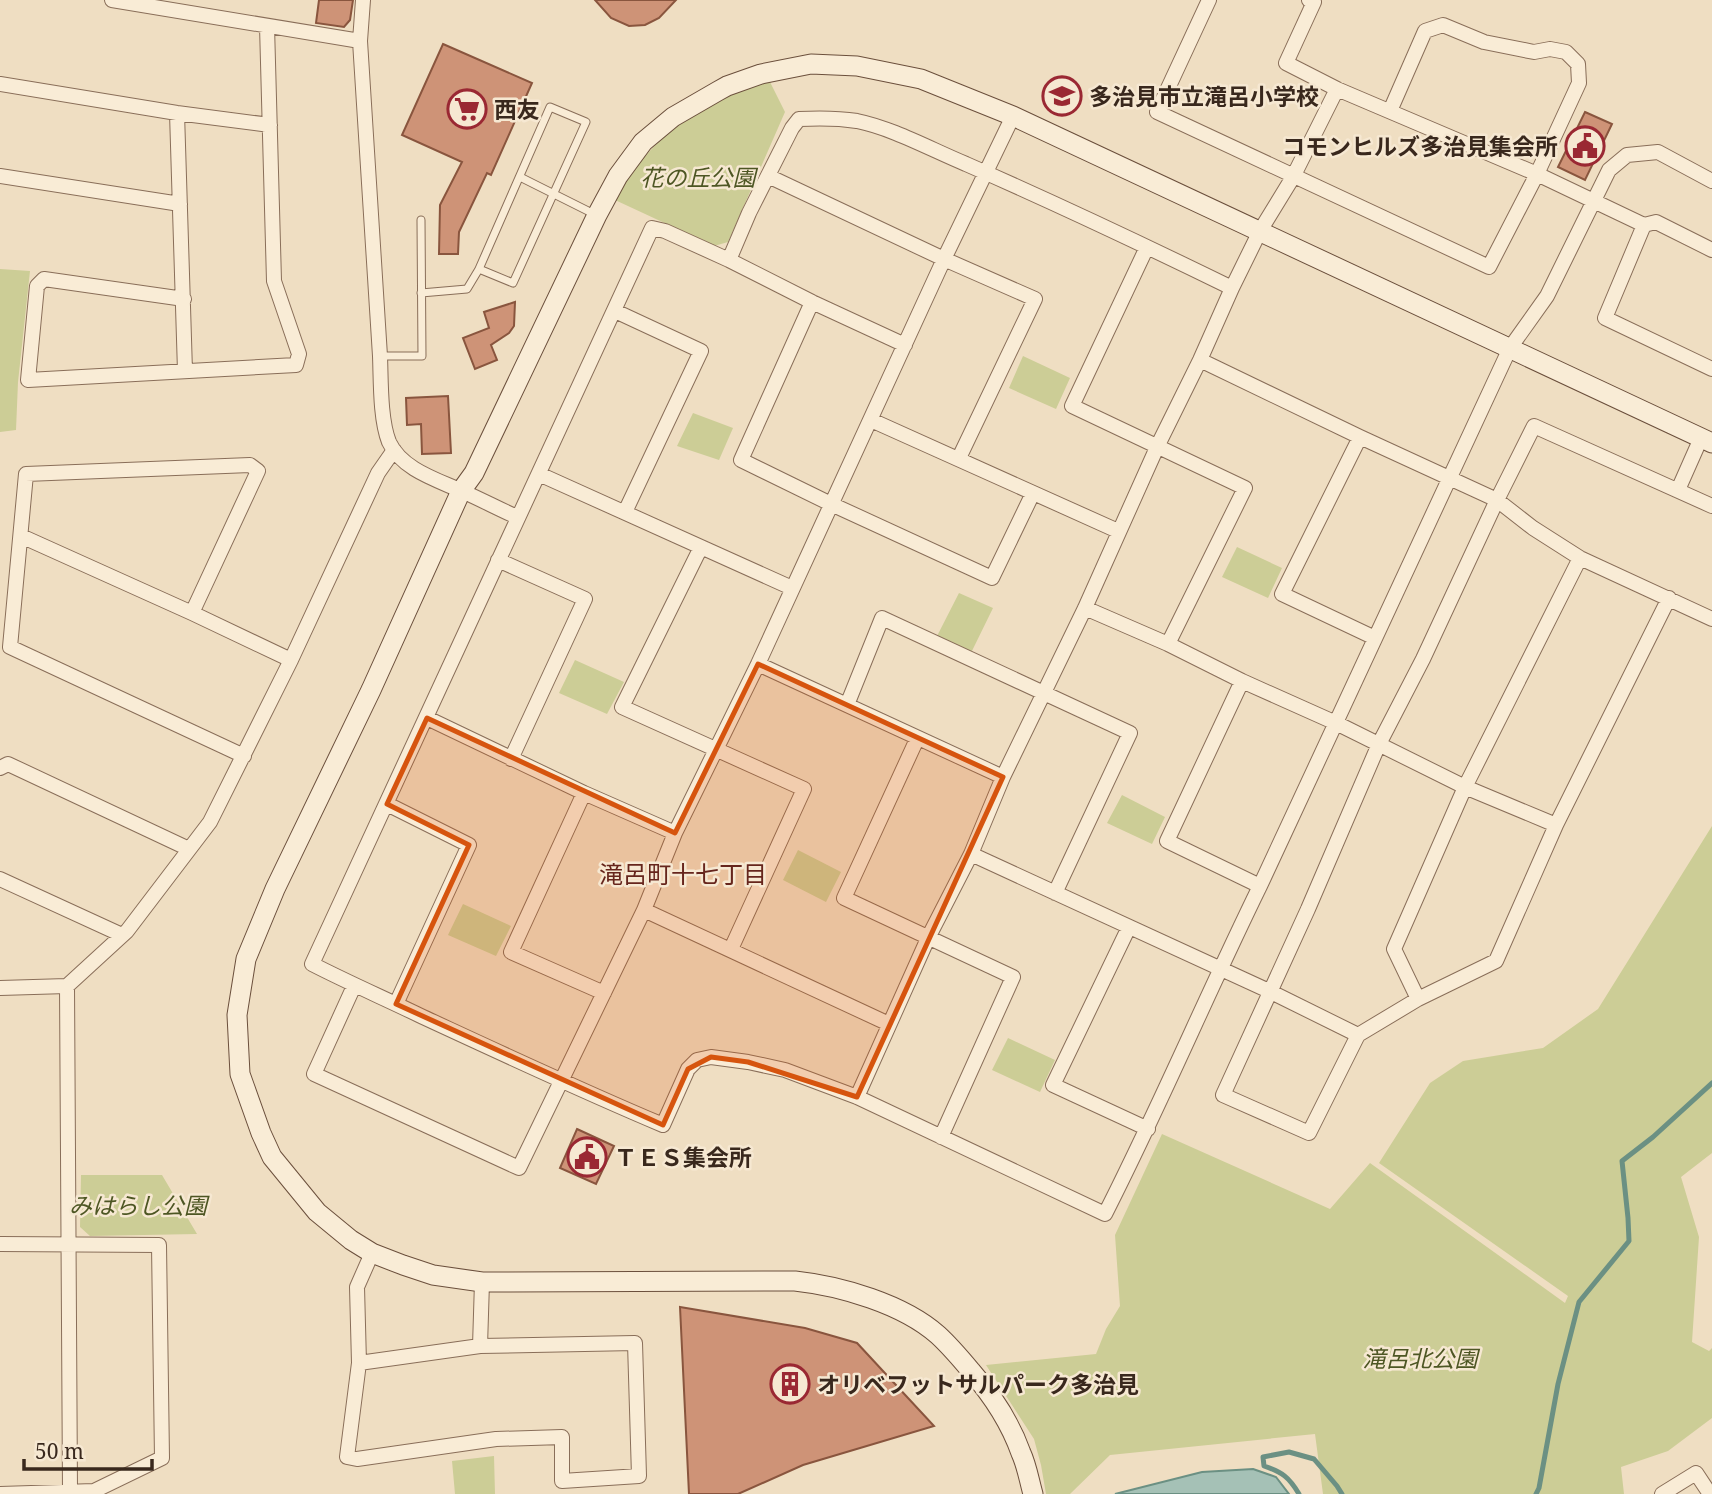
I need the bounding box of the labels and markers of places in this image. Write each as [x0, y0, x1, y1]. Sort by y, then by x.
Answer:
school or university icon: 多治見市立滝呂小学校 [1041, 75, 1083, 117]
place label: 多治見市立滝呂小学校 [1089, 80, 1319, 112]
supermarket icon: 西友 [446, 88, 488, 130]
place label: 西友 [494, 93, 540, 125]
public building icon: コモンヒルズ多治見集会所 [1564, 125, 1606, 167]
place label: コモンヒルズ多治見集会所 [1282, 130, 1558, 162]
public building icon: ＴＥＳ集会所 [566, 1136, 608, 1178]
place label: ＴＥＳ集会所 [614, 1141, 752, 1173]
building icon: オリベフットサルパーク多治見 [769, 1363, 811, 1405]
place label: オリベフットサルパーク多治見 [817, 1368, 1139, 1400]

